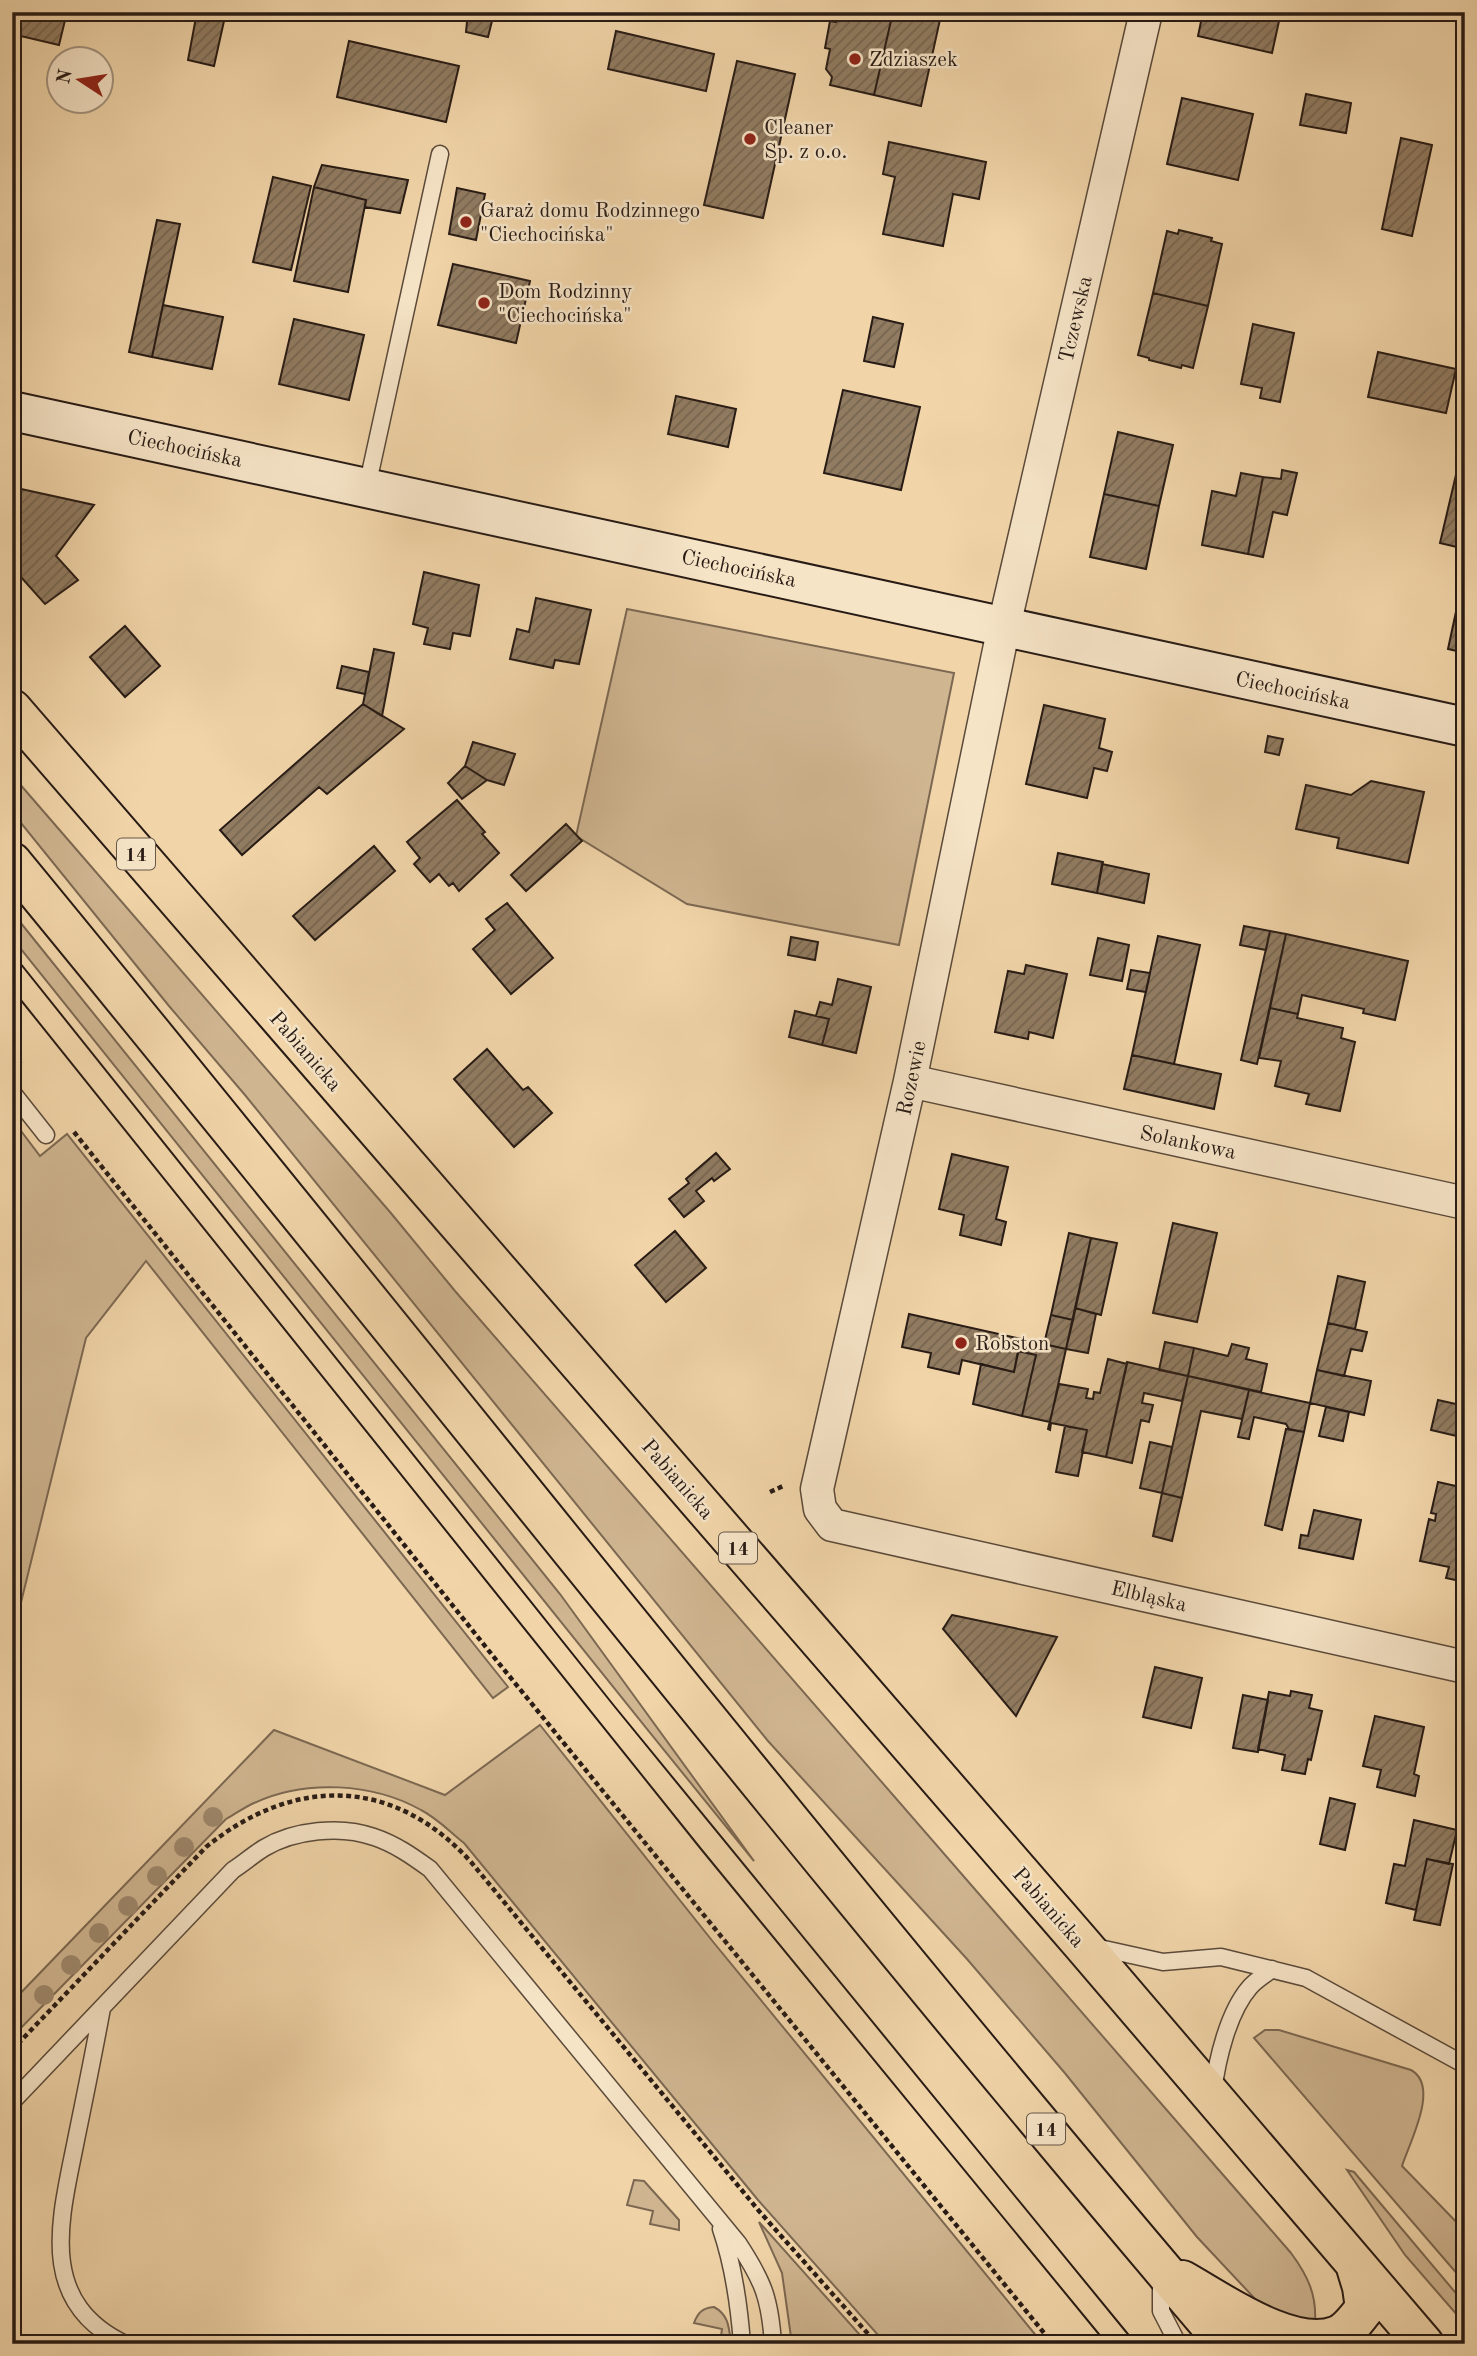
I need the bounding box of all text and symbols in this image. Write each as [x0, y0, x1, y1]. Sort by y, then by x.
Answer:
north arrow [46, 46, 116, 116]
place label: Zdziaszek [869, 50, 958, 71]
marker: Zdziaszek [847, 51, 863, 67]
text: N [55, 67, 77, 86]
place label: Cleaner Sp. z o.o. [764, 118, 847, 163]
marker: Cleaner Sp. z o.o. [742, 131, 758, 147]
place label: Garaż domu Rodzinnego "Ciechocińska" [480, 201, 700, 246]
marker: Garaż domu Rodzinnego "Ciechocińska" [458, 214, 474, 230]
street label: Tczewska [1056, 274, 1097, 365]
place label: Dom Rodzinny "Ciechocińska" [498, 282, 632, 327]
marker: Dom Rodzinny "Ciechocińska" [476, 295, 492, 311]
street label: Ciechocińska [125, 427, 244, 472]
street label: Ciechocińska [679, 547, 798, 592]
street label: Ciechocińska [1233, 669, 1352, 714]
road number: 14 [117, 838, 155, 870]
street label: Pabianicka [265, 1008, 345, 1096]
street label: Rozewie [894, 1039, 931, 1118]
street label: Solankowa [1138, 1123, 1238, 1164]
place label: Robston [975, 1334, 1049, 1355]
marker: Robston [953, 1335, 969, 1351]
street label: Pabianicka [637, 1436, 717, 1524]
road number: 14 [719, 1532, 757, 1564]
street label: Elbląska [1109, 1579, 1189, 1616]
street label: Pabianicka [1008, 1864, 1088, 1952]
road number: 14 [1027, 2114, 1065, 2144]

